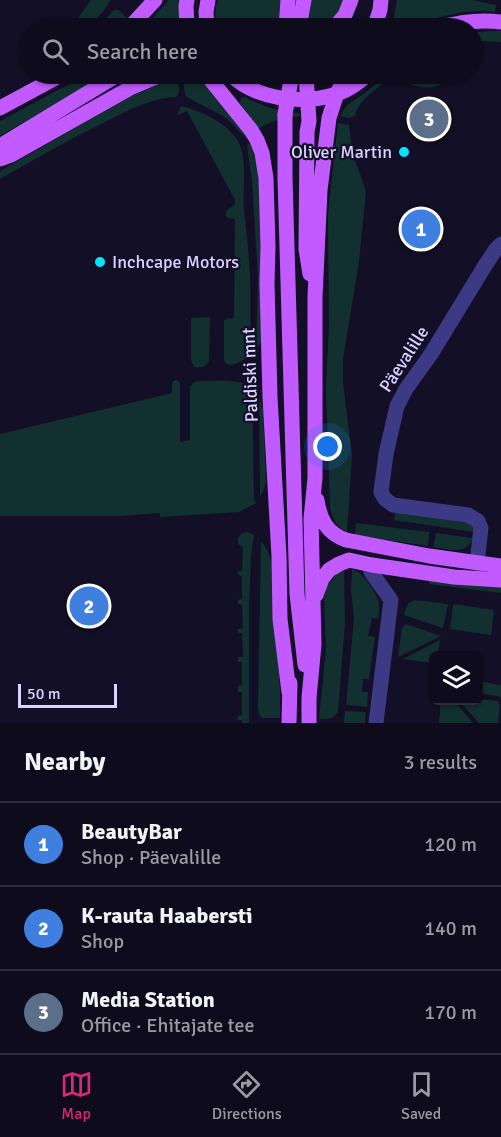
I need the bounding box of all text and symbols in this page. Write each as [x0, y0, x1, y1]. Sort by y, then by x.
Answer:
search box [18, 18, 483, 84]
icon: search [39, 35, 72, 68]
text: Search here [87, 38, 198, 65]
pin: 3 [410, 96, 448, 142]
place label: Oliver Martin [291, 141, 392, 163]
marker: Oliver Martin [397, 145, 411, 159]
pin: 1 [402, 206, 440, 252]
place label: Inchcape Motors [112, 251, 239, 273]
marker: Inchcape Motors [93, 255, 107, 269]
street label: Päevalille [375, 322, 433, 396]
street label: Paldiski mnt [237, 327, 263, 423]
your location [313, 432, 342, 461]
pin: 2 [70, 584, 109, 628]
map controls [429, 651, 483, 705]
button: layers [429, 651, 483, 705]
scale bar [18, 681, 117, 708]
text: 50 m [27, 684, 61, 704]
text: Nearby [24, 746, 105, 778]
text: 3 results [404, 750, 477, 775]
text: BeautyBar [81, 818, 182, 845]
text: 1 [38, 832, 49, 857]
text: 120 m [424, 832, 477, 857]
text: Shop · Päevalille [81, 845, 221, 870]
text: K-rauta Haabersti [81, 902, 253, 929]
text: 2 [38, 916, 49, 941]
text: 140 m [424, 916, 477, 941]
text: Shop [81, 929, 124, 954]
text: Media Station [81, 986, 215, 1013]
text: 3 [38, 1000, 49, 1025]
text: 170 m [424, 1000, 477, 1025]
text: Office · Ehitajate tee [81, 1013, 254, 1038]
tab: Map [60, 1068, 93, 1124]
tab: Directions [212, 1068, 282, 1124]
tab: Saved [401, 1068, 441, 1124]

